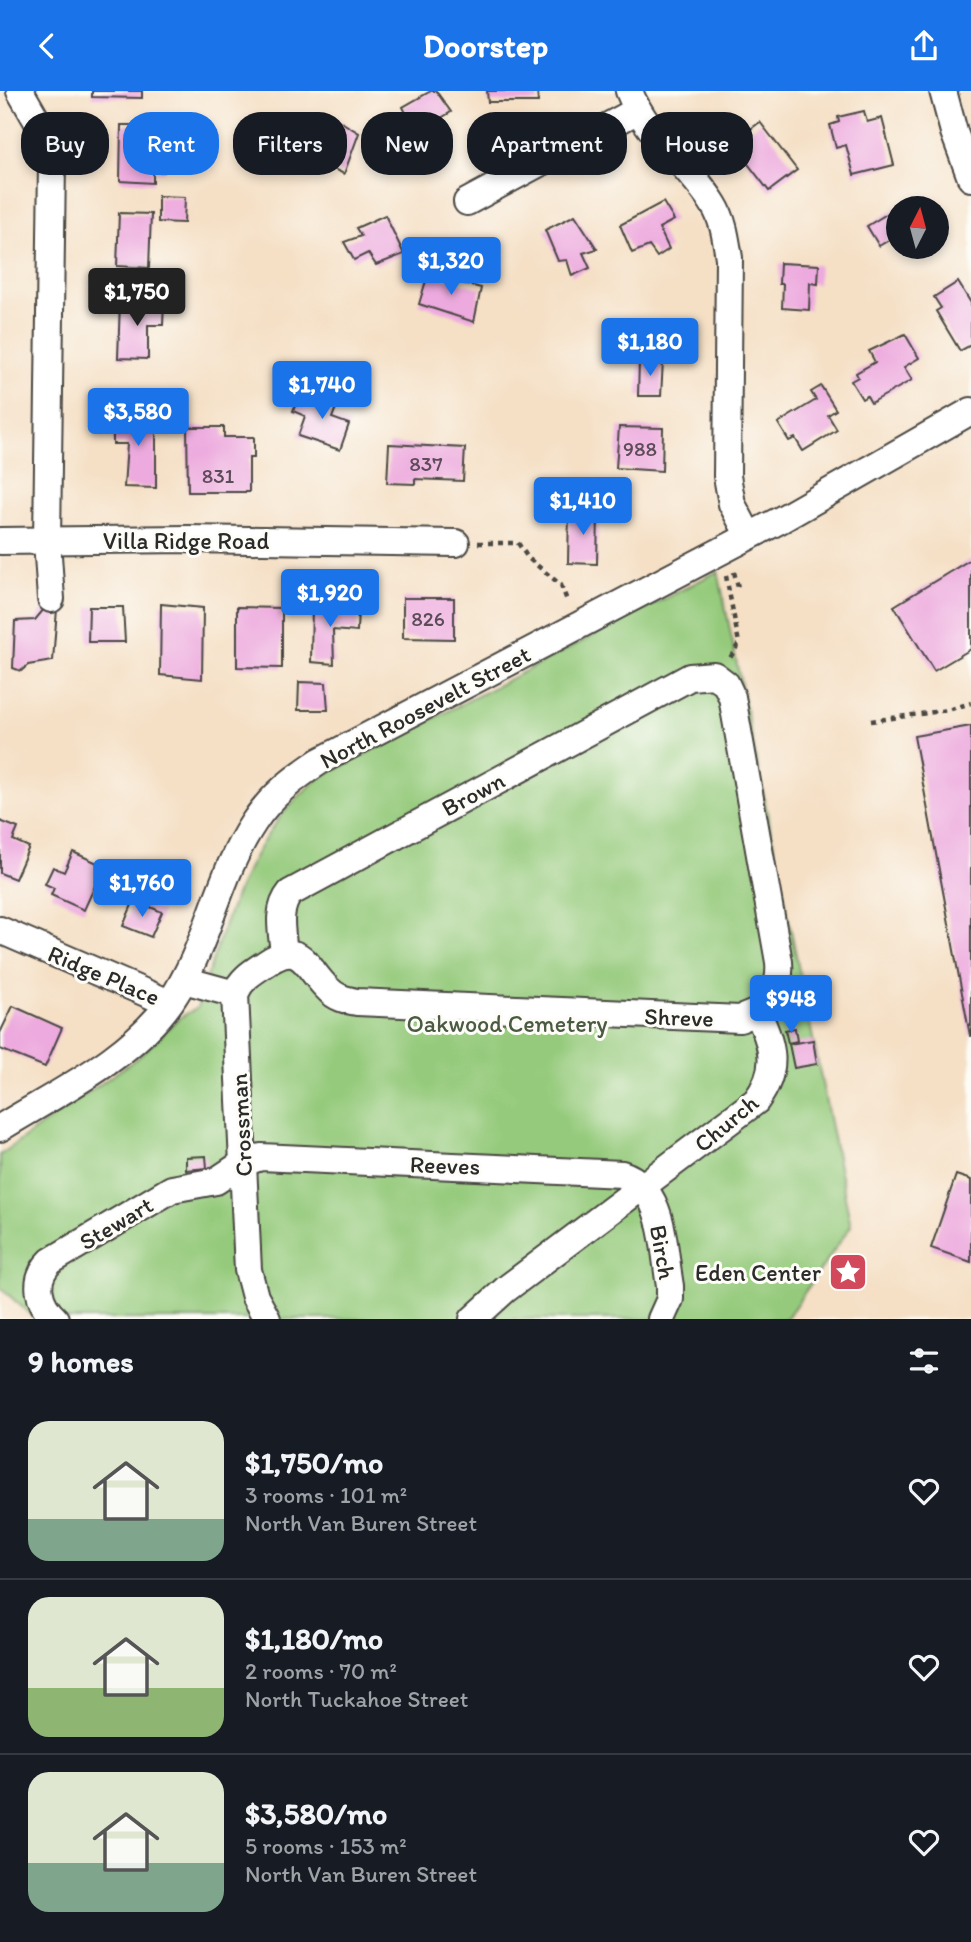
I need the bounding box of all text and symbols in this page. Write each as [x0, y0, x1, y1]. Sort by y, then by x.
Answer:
icon: back [28, 27, 66, 65]
text: Doorstep [423, 27, 548, 65]
icon: share [905, 27, 943, 65]
chip: Buy [21, 112, 109, 175]
chip: Rent [123, 112, 219, 175]
chip: Filters [233, 112, 347, 175]
chip: New [361, 112, 453, 175]
chip: Apartment [467, 112, 627, 175]
chip: House [641, 112, 753, 175]
north arrow [886, 196, 948, 259]
map controls [886, 196, 949, 259]
pin: $1,320 [394, 237, 508, 297]
text: $1,320 [418, 246, 484, 274]
pin: $1,750 [80, 268, 194, 328]
text: $1,750 [104, 277, 170, 305]
pin: $1,180 [593, 319, 707, 378]
text: $1,180 [617, 327, 683, 355]
pin: $1,740 [265, 361, 379, 421]
text: $1,740 [288, 370, 356, 398]
pin: $3,580 [81, 389, 195, 448]
text: $3,580 [104, 397, 172, 425]
house number: 988 [623, 436, 657, 461]
house number: 837 [409, 451, 443, 476]
house number: 831 [202, 463, 235, 488]
pin: $1,410 [526, 477, 640, 537]
text: $1,410 [550, 486, 616, 514]
street label: Villa Ridge Road [103, 526, 269, 555]
pin: $1,920 [273, 569, 387, 629]
text: $1,920 [297, 578, 363, 606]
house number: 826 [411, 606, 445, 631]
street label: North Roosevelt Street [315, 639, 535, 775]
street label: Brown [436, 765, 510, 823]
pin: $1,760 [85, 859, 199, 919]
text: $1,760 [109, 868, 175, 896]
street label: Ridge Place [44, 938, 164, 1012]
pin: $948 [750, 975, 832, 1035]
text: $948 [766, 984, 816, 1012]
street label: Shreve [644, 1001, 714, 1033]
park label: Oakwood Cemetery [406, 1009, 608, 1038]
street label: Crossman [224, 1072, 258, 1177]
street label: Church [688, 1088, 764, 1158]
street label: Reeves [409, 1149, 481, 1181]
street label: Stewart [74, 1190, 158, 1256]
street label: Birch [644, 1222, 682, 1282]
place icon: Eden Center [827, 1251, 869, 1293]
place label: Eden Center [695, 1258, 821, 1287]
icon: filters [905, 1342, 943, 1380]
text: 9 homes [28, 1343, 134, 1380]
text: $1,750/mo [245, 1444, 383, 1481]
icon: home [84, 1449, 168, 1533]
icon: heart [905, 1472, 943, 1510]
text: 3 rooms · 101 m² [245, 1481, 407, 1509]
text: North Van Buren Street [245, 1509, 477, 1537]
text: $1,180/mo [245, 1620, 383, 1657]
icon: home [84, 1625, 168, 1709]
icon: heart [905, 1648, 943, 1686]
text: 2 rooms · 70 m² [245, 1657, 397, 1685]
text: North Tuckahoe Street [245, 1685, 468, 1713]
text: $3,580/mo [245, 1795, 387, 1832]
icon: home [84, 1800, 168, 1884]
icon: heart [905, 1823, 943, 1861]
text: 5 rooms · 153 m² [245, 1832, 407, 1860]
text: North Van Buren Street [245, 1860, 477, 1888]

